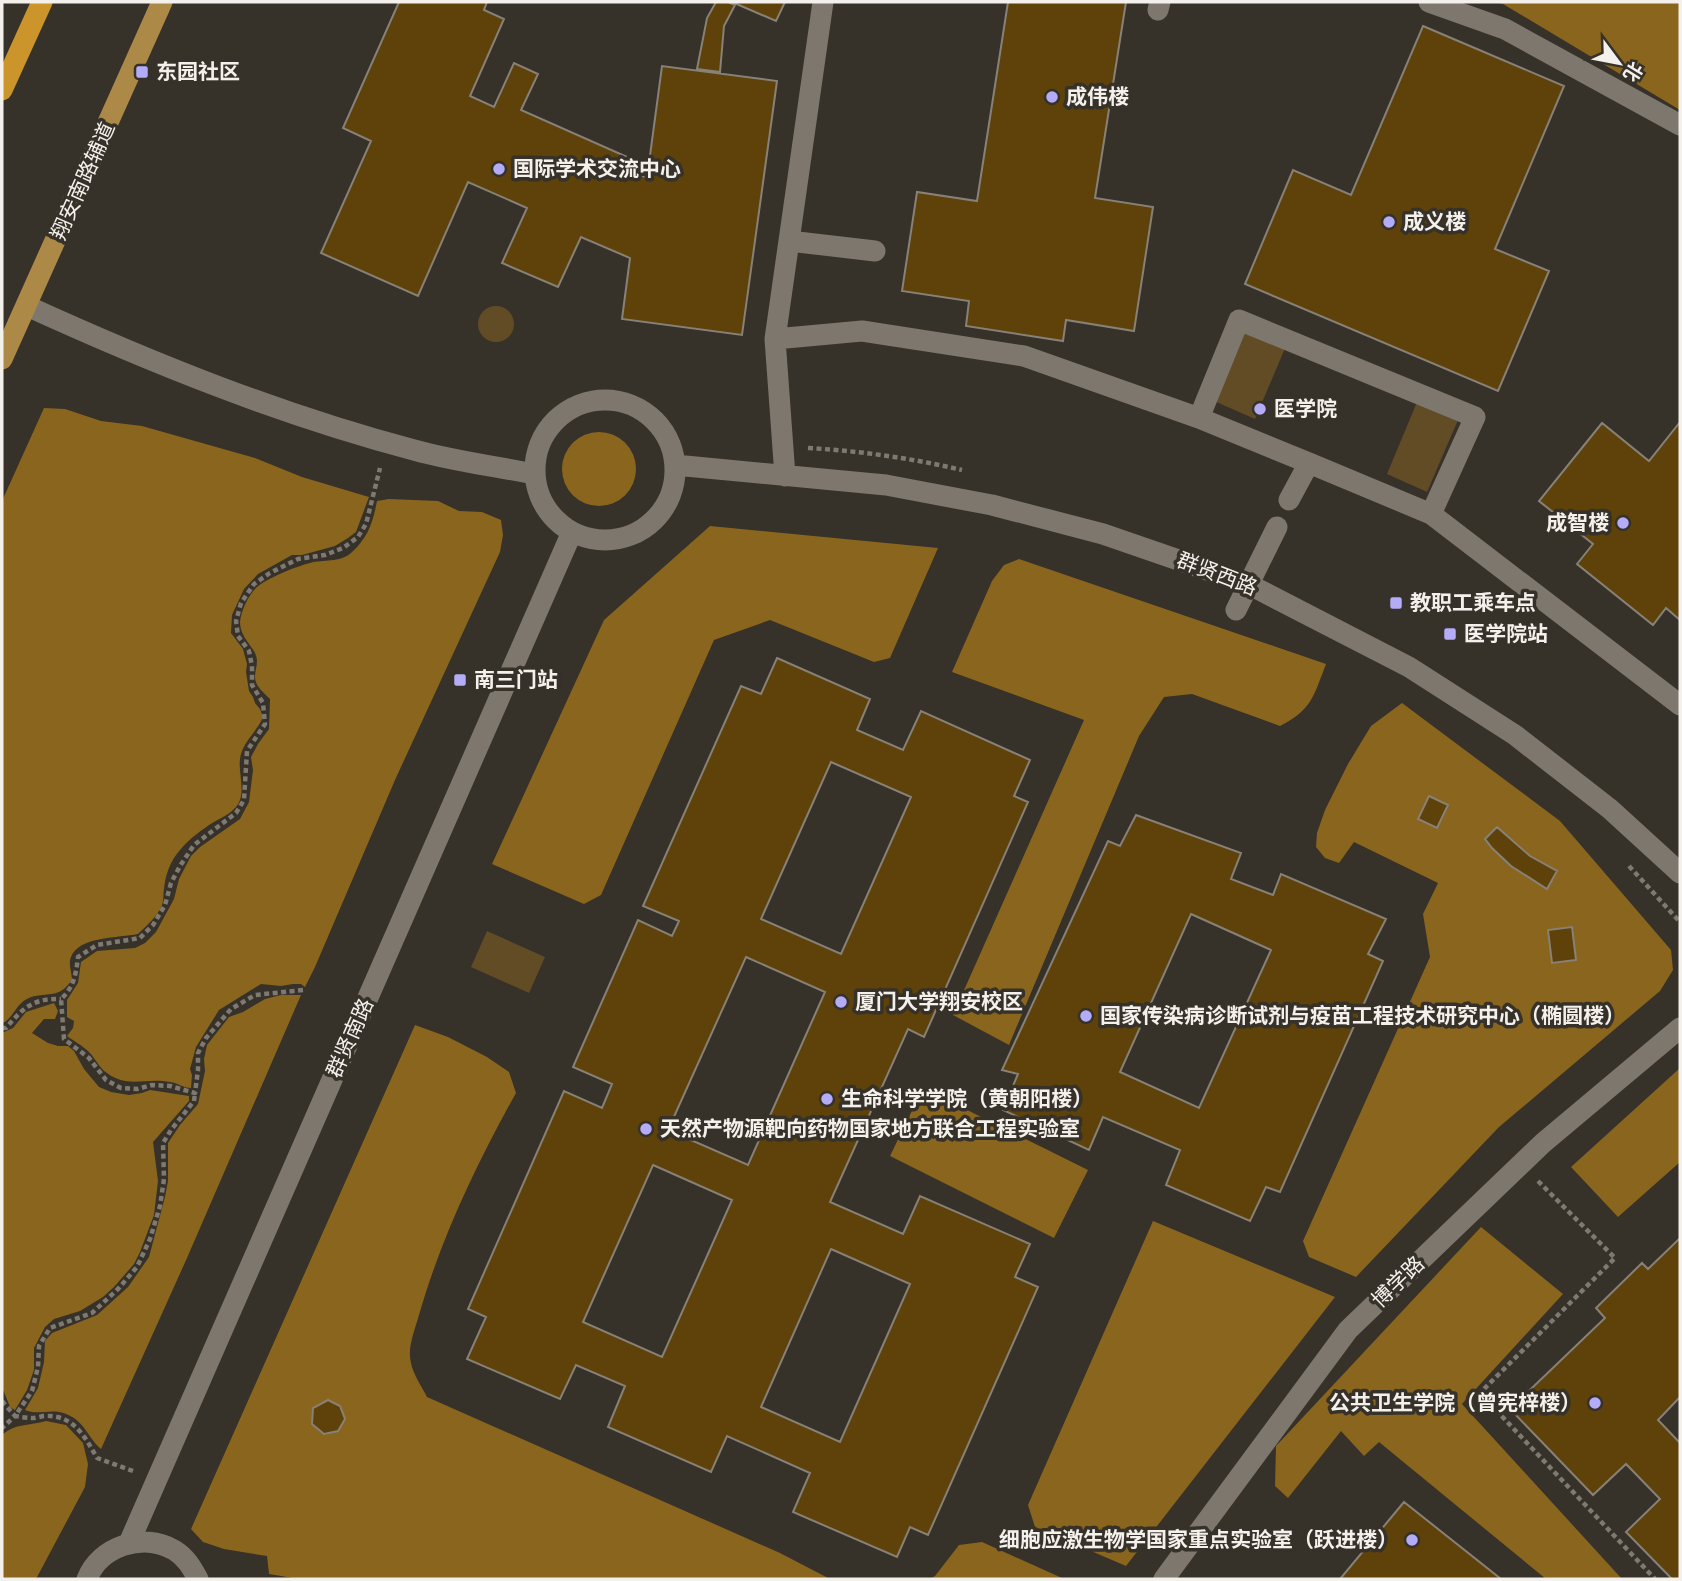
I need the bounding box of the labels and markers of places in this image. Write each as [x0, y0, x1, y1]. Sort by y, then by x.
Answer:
place label: 东园社区 [156, 58, 240, 86]
marker: 东园社区 [134, 64, 150, 80]
place label: 成伟楼 [1066, 83, 1129, 111]
marker: 成伟楼 [1044, 89, 1060, 105]
place label: 国际学术交流中心 [513, 155, 681, 183]
marker: 国际学术交流中心 [491, 161, 507, 177]
place label: 成义楼 [1403, 208, 1466, 236]
marker: 成义楼 [1381, 214, 1397, 230]
place label: 医学院 [1274, 395, 1337, 423]
marker: 医学院 [1252, 401, 1268, 417]
place label: 成智楼 [1546, 509, 1609, 537]
marker: 成智楼 [1615, 515, 1631, 531]
place label: 教职工乘车点 [1410, 589, 1536, 617]
marker: 教职工乘车点 [1388, 595, 1404, 611]
place label: 医学院站 [1464, 620, 1548, 648]
marker: 医学院站 [1442, 626, 1458, 642]
place label: 南三门站 [474, 666, 558, 694]
marker: 南三门站 [452, 672, 468, 688]
place label: 厦门大学翔安校区 [855, 988, 1023, 1016]
marker: 厦门大学翔安校区 [833, 994, 849, 1010]
place label: 国家传染病诊断试剂与疫苗工程技术研究中心（椭圆楼） [1100, 1002, 1625, 1030]
marker: 国家传染病诊断试剂与疫苗工程技术研究中心（椭圆楼） [1078, 1008, 1094, 1024]
place label: 生命科学学院（黄朝阳楼） [841, 1085, 1093, 1113]
marker: 生命科学学院（黄朝阳楼） [819, 1091, 835, 1107]
place label: 天然产物源靶向药物国家地方联合工程实验室 [660, 1115, 1080, 1143]
marker: 天然产物源靶向药物国家地方联合工程实验室 [638, 1121, 654, 1137]
place label: 公共卫生学院（曾宪梓楼） [1329, 1389, 1581, 1417]
marker: 公共卫生学院（曾宪梓楼） [1587, 1395, 1603, 1411]
place label: 细胞应激生物学国家重点实验室（跃进楼） [999, 1526, 1398, 1554]
marker: 细胞应激生物学国家重点实验室（跃进楼） [1404, 1532, 1420, 1548]

